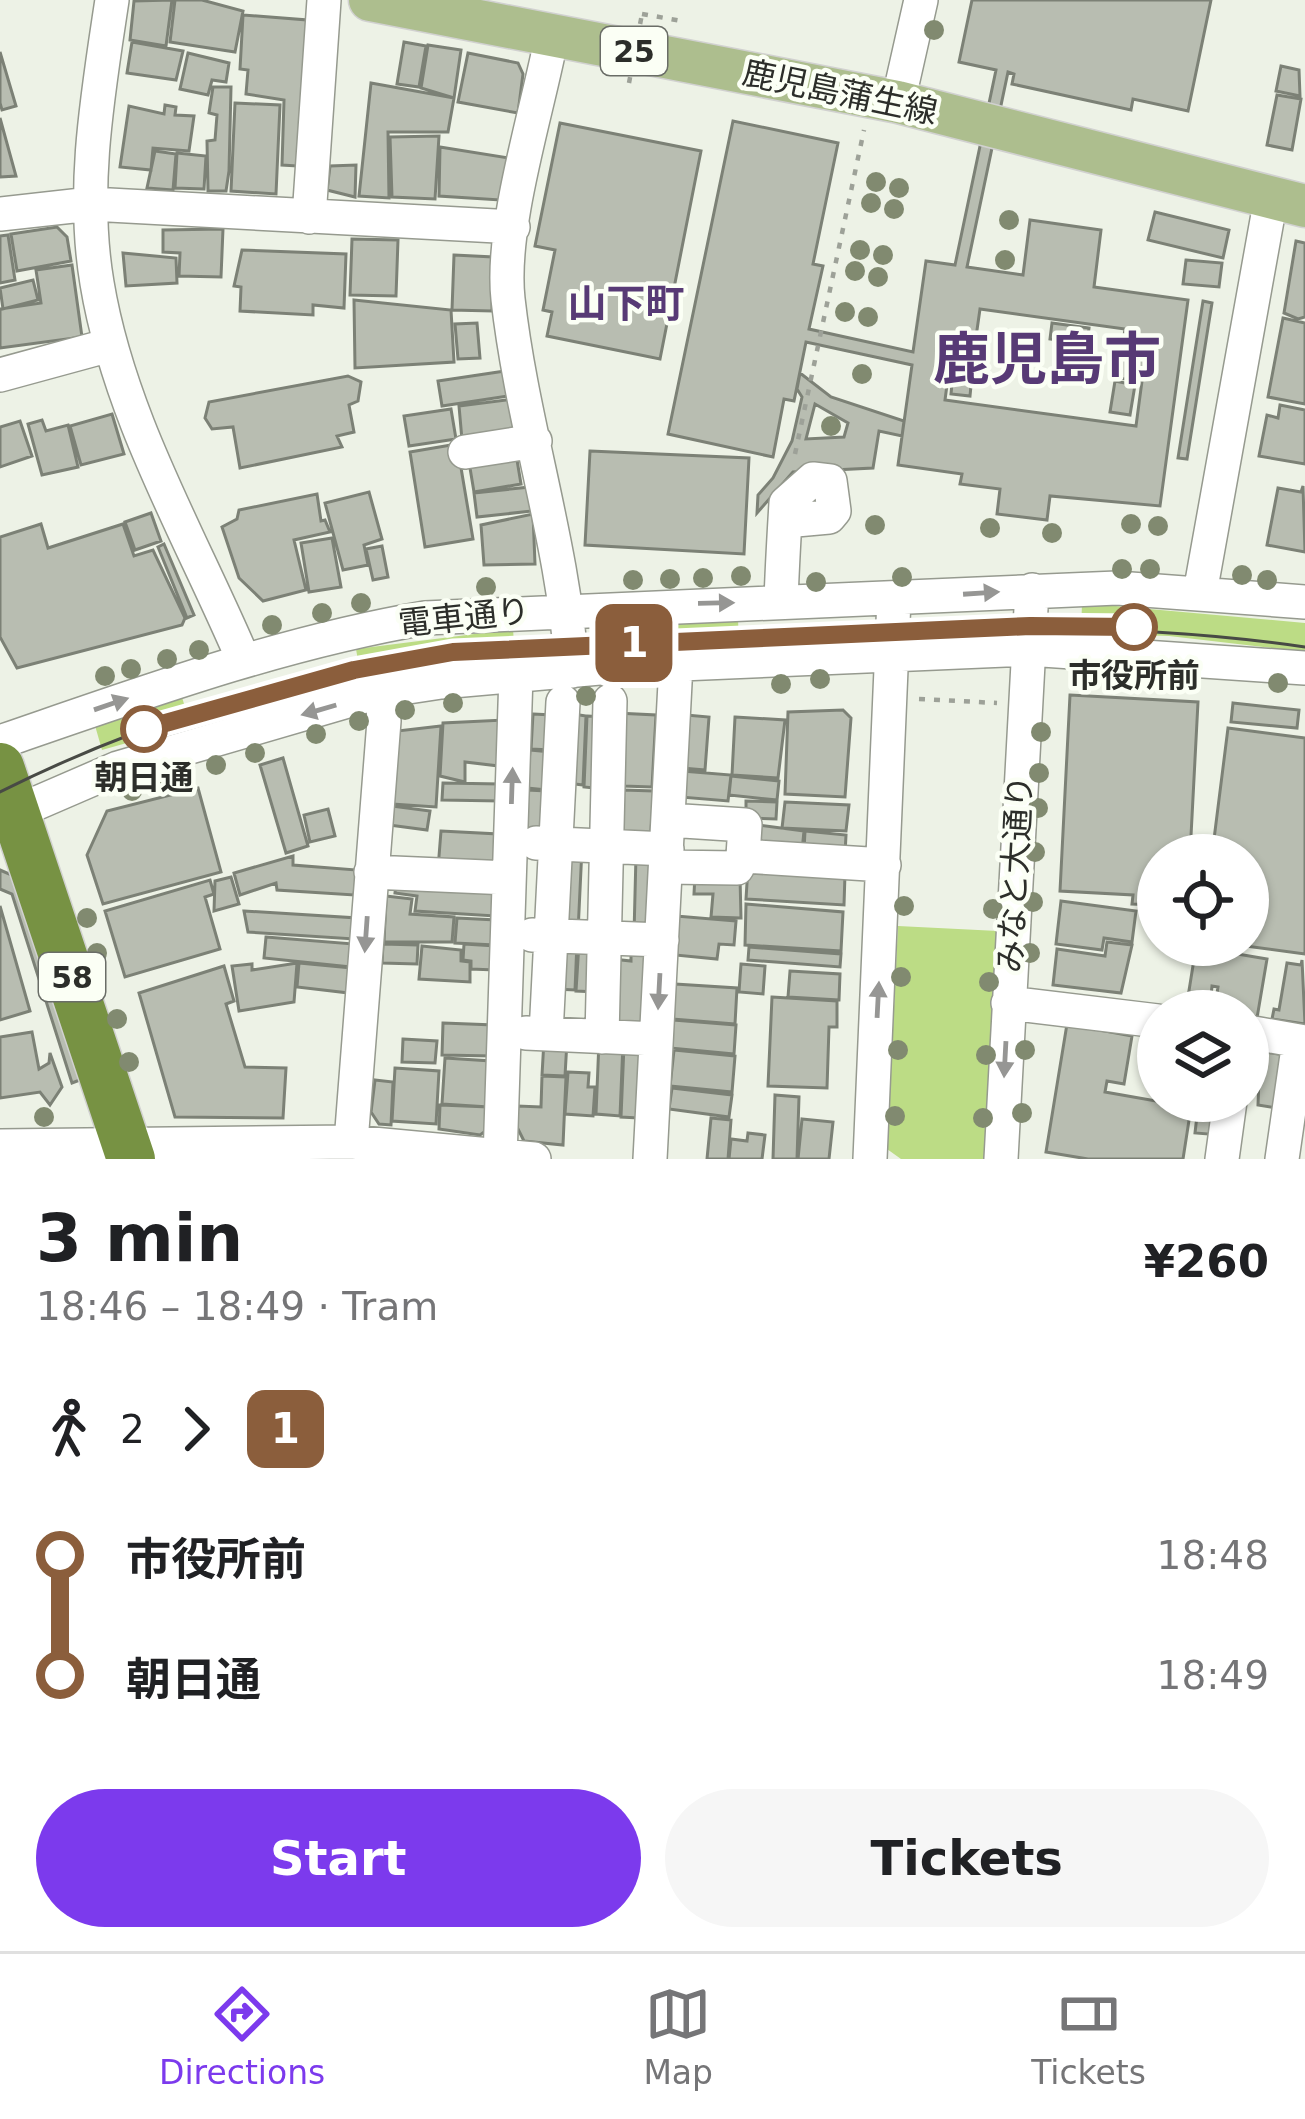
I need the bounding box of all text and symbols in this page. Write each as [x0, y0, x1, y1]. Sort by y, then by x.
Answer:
road number: 25 [601, 27, 667, 75]
street label: 鹿児島蒲生線 [739, 52, 941, 132]
district label: 山下町 [567, 281, 685, 326]
district label: 鹿児島市 [933, 326, 1161, 392]
one-way arrow [963, 584, 1001, 603]
street label: 電車通り [396, 591, 532, 643]
one-way arrow [698, 594, 736, 613]
line badge: 1 [595, 604, 673, 682]
marker: 市役所前 [1112, 605, 1156, 649]
text: 1 [619, 618, 649, 667]
place label: 市役所前 [1068, 656, 1200, 695]
one-way arrow [93, 694, 129, 712]
one-way arrow [300, 702, 337, 720]
marker: 朝日通 [122, 707, 166, 751]
place label: 朝日通 [95, 758, 194, 797]
one-way arrow [503, 766, 522, 804]
street label: みなと大通り [990, 774, 1040, 974]
map controls [1137, 834, 1269, 1122]
button: locate [1137, 834, 1269, 966]
one-way arrow [356, 915, 375, 953]
road number: 58 [39, 953, 105, 1001]
one-way arrow [649, 973, 668, 1011]
one-way arrow [868, 981, 887, 1018]
button: layers [1137, 990, 1269, 1122]
one-way arrow [995, 1041, 1014, 1079]
text: 3 min [36, 1200, 243, 1277]
text: ¥260 [1144, 1235, 1269, 1288]
text: 18:46 – 18:49 · Tram [36, 1284, 438, 1329]
icon: walk [36, 1396, 102, 1462]
icon: forward [163, 1396, 229, 1462]
text: 1 [271, 1404, 300, 1453]
text: 2 [120, 1407, 145, 1452]
text: 市役所前 [126, 1533, 306, 1586]
text: 18:48 [1157, 1533, 1269, 1578]
text: 朝日通 [126, 1653, 261, 1706]
text: 18:49 [1157, 1653, 1269, 1698]
button: Start [36, 1789, 641, 1927]
button: Tickets [665, 1789, 1269, 1927]
tab: Directions [159, 1981, 325, 2092]
tab: Map [643, 1981, 713, 2092]
tab: Tickets [1031, 1981, 1146, 2092]

